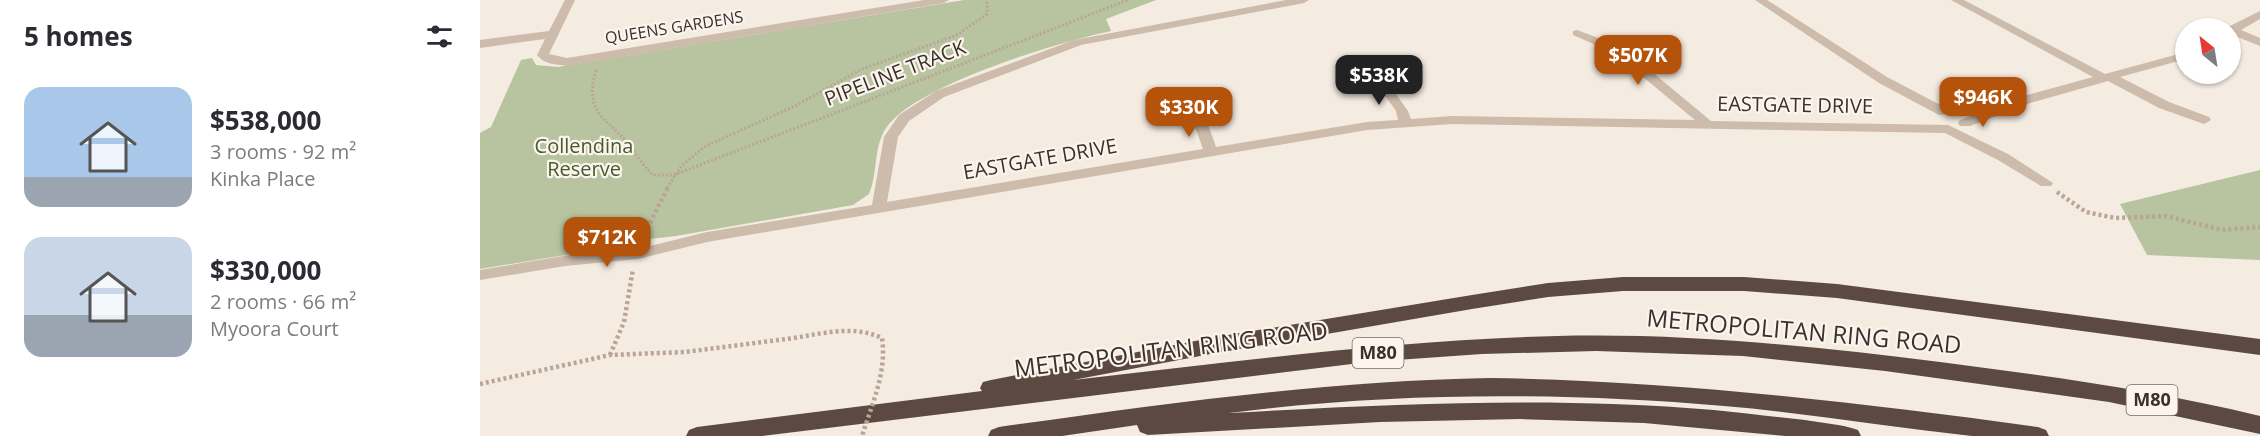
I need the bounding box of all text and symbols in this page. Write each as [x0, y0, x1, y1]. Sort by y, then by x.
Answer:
street label: QUEENS GARDENS [603, 5, 745, 49]
text: 5 homes [24, 18, 133, 54]
north arrow [2175, 18, 2241, 84]
map controls [2175, 18, 2241, 84]
icon: filters [423, 20, 456, 53]
street label: PIPELINE TRACK [820, 33, 970, 112]
pin: $507K [1596, 35, 1680, 86]
text: $507K [1608, 41, 1668, 68]
pin: $538K [1337, 55, 1421, 106]
text: $538K [1349, 61, 1409, 88]
pin: $946K [1941, 77, 2025, 128]
text: $946K [1953, 83, 2013, 110]
pin: $330K [1147, 87, 1231, 138]
street label: EASTGATE DRIVE [1717, 90, 1873, 119]
text: $330K [1159, 93, 1219, 120]
text: $538,000 [210, 102, 321, 138]
icon: home [72, 111, 144, 183]
park label: Collendina Reserve [535, 132, 633, 182]
street label: EASTGATE DRIVE [961, 132, 1119, 185]
text: 3 rooms · 92 m² [210, 138, 356, 165]
text: Kinka Place [210, 165, 315, 192]
pin: $712K [565, 217, 649, 268]
text: $712K [577, 223, 637, 250]
text: $330,000 [210, 252, 321, 288]
icon: home [72, 261, 144, 333]
text: 2 rooms · 66 m² [210, 288, 356, 315]
street label: METROPOLITAN RING ROAD [1645, 300, 1963, 361]
street label: METROPOLITAN RING ROAD [1012, 313, 1330, 384]
text: Myoora Court [210, 315, 339, 342]
road number: M80 [1352, 338, 1404, 368]
road number: M80 [2126, 385, 2178, 415]

